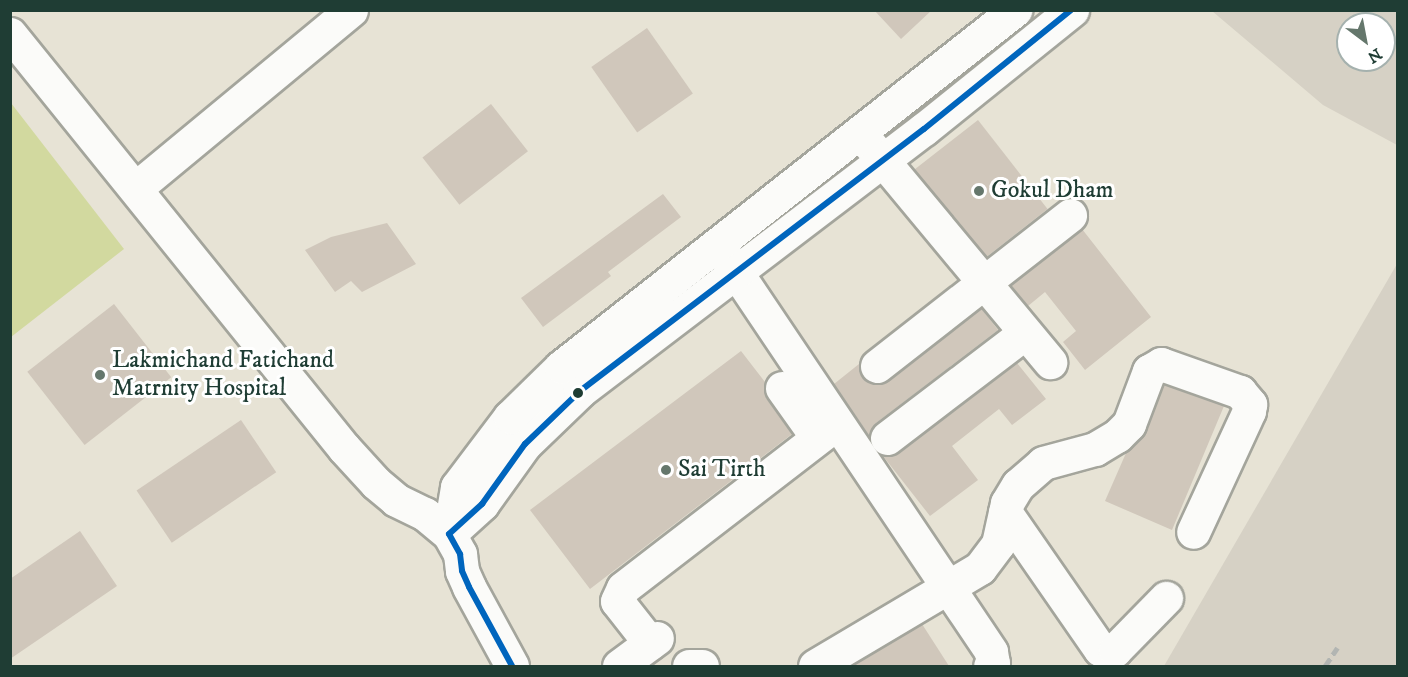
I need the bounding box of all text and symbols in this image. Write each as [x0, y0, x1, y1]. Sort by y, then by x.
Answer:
north arrow [1336, 12, 1396, 72]
text: N [1364, 44, 1385, 68]
place label: Gokul Dham [991, 177, 1114, 205]
marker: Gokul Dham [972, 184, 986, 198]
place label: Lakmichand Fatichand Matrnity Hospital [112, 347, 334, 403]
marker: Lakmichand Fatichand Matrnity Hospital [93, 368, 107, 382]
unlabelled marker [572, 387, 584, 399]
place label: Sai Tirth [678, 456, 766, 484]
marker: Sai Tirth [659, 463, 673, 477]

